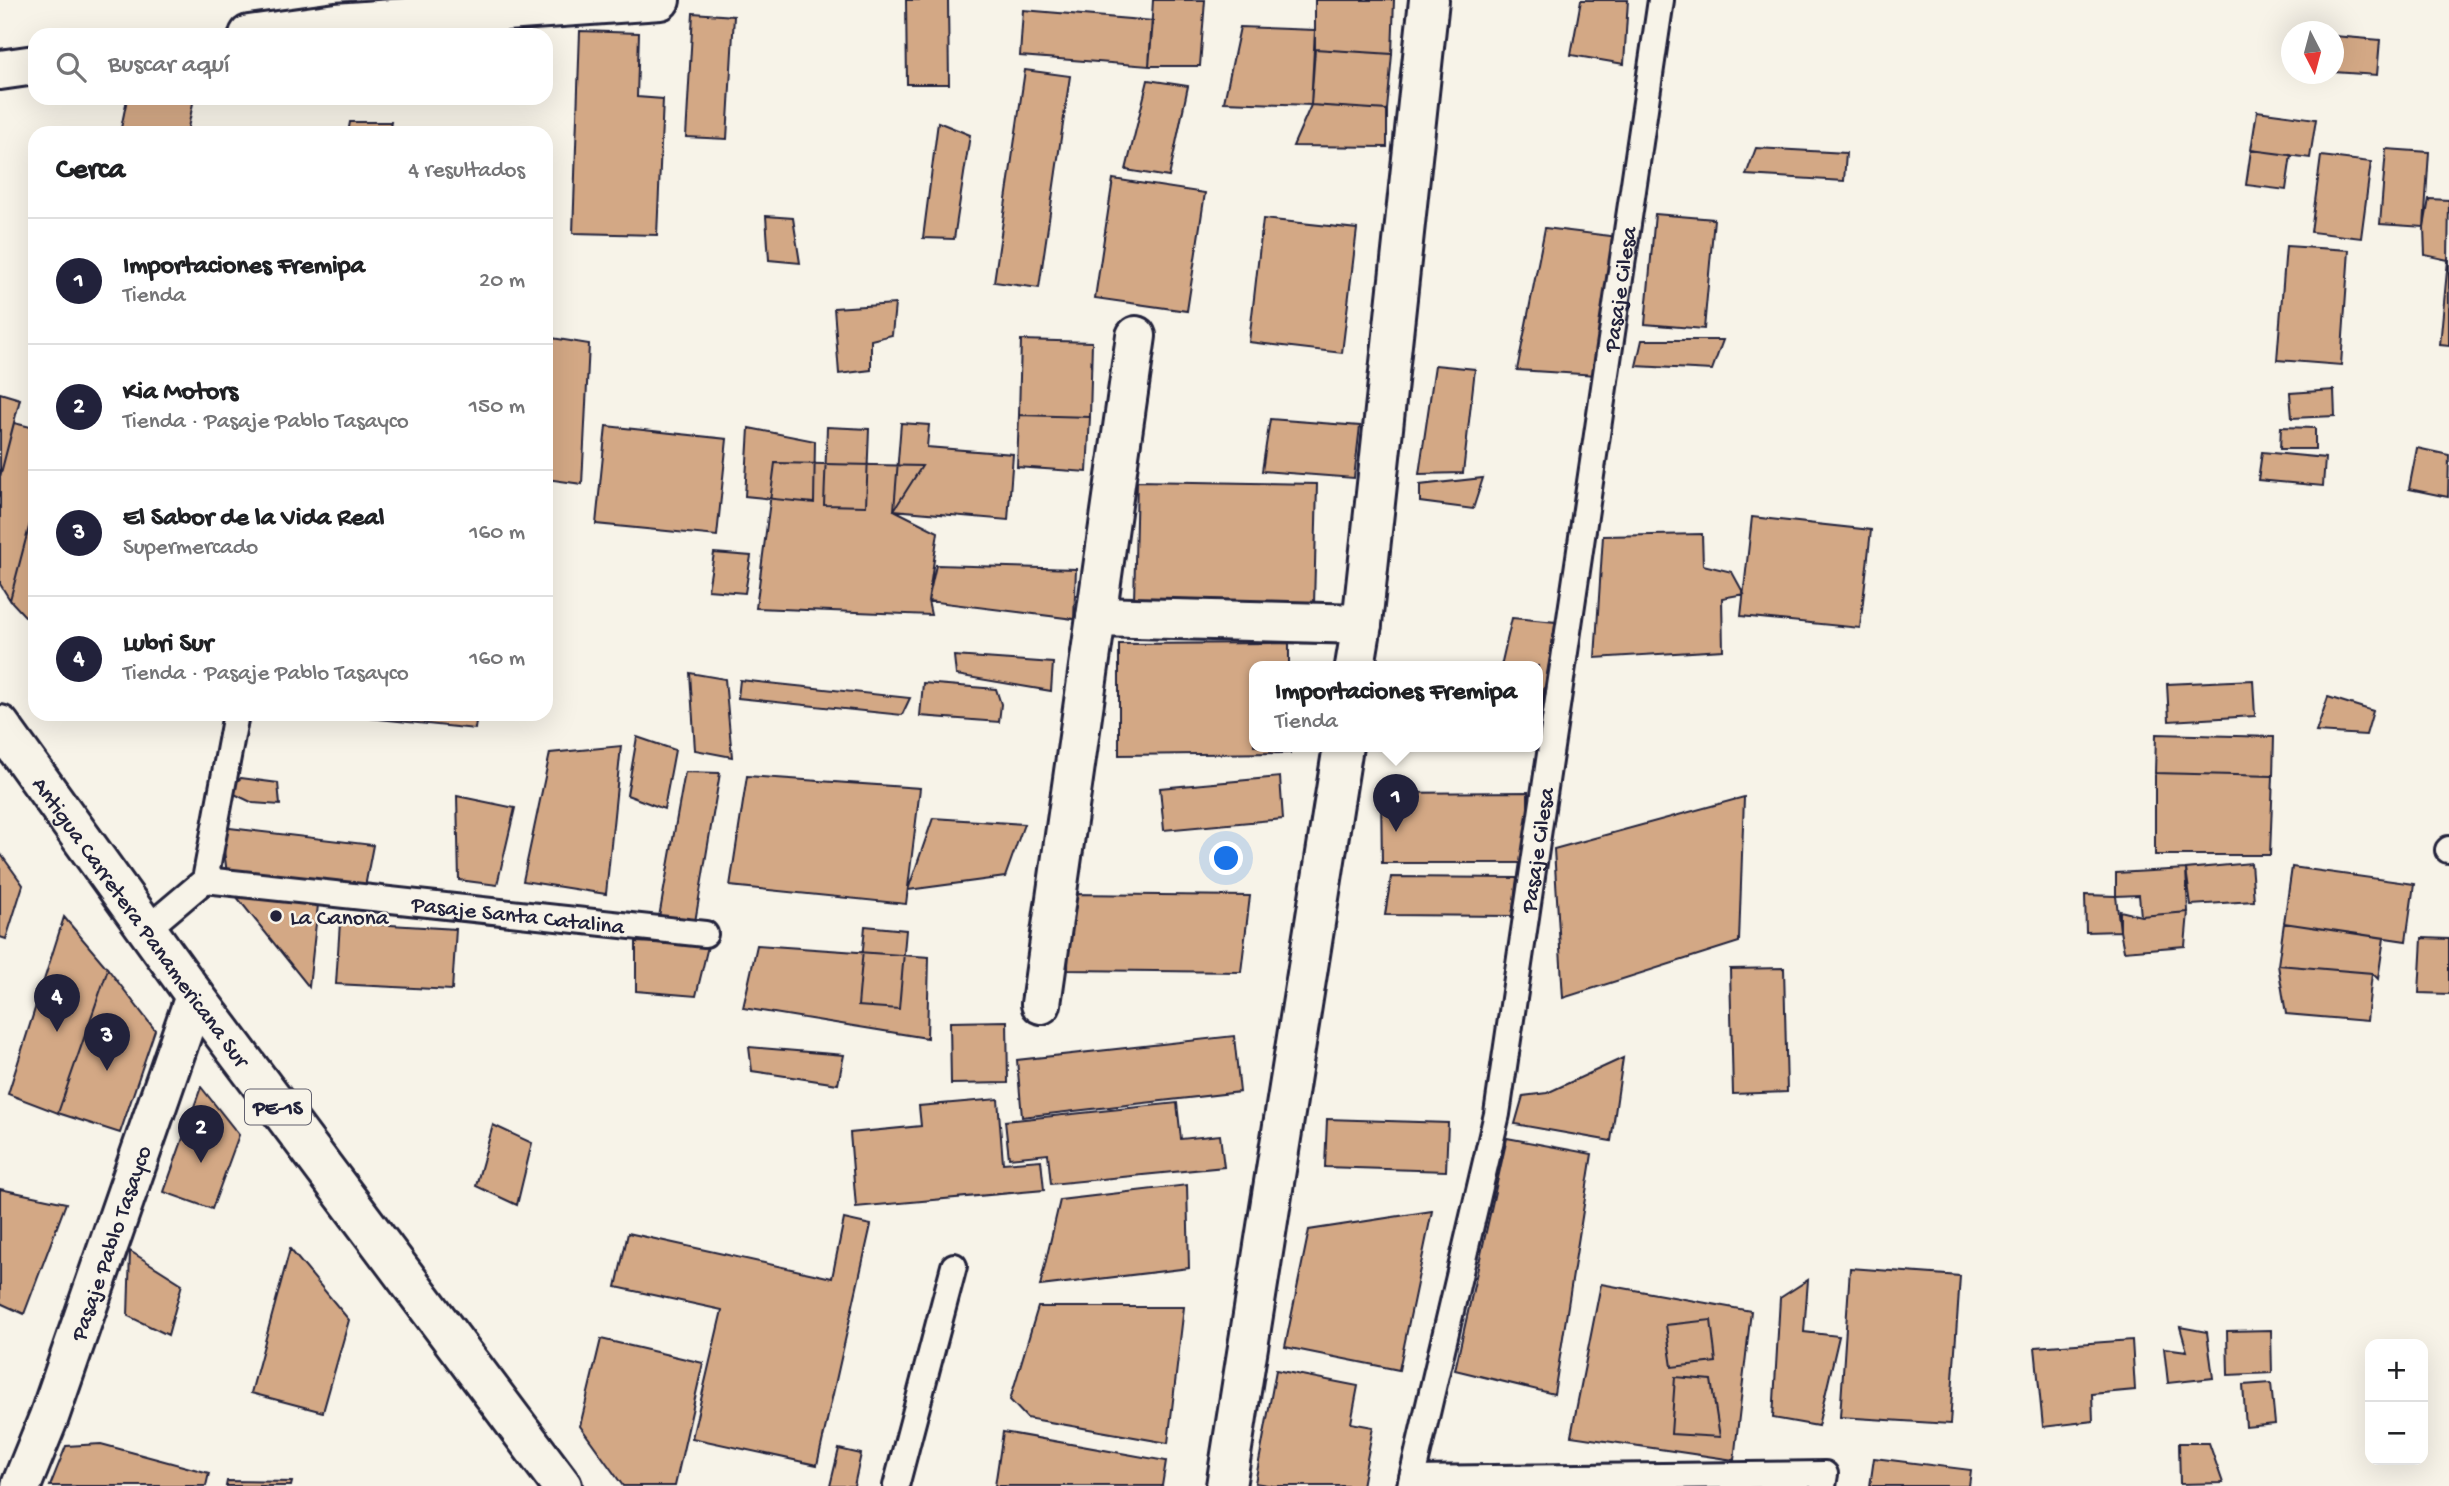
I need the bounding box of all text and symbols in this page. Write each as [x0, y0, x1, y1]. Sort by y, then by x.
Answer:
north arrow [2281, 21, 2344, 84]
search box [28, 28, 553, 105]
icon: search [52, 48, 90, 86]
text: Buscar aquí [108, 51, 230, 82]
text: Cerca [56, 154, 125, 189]
text: 4 resultados [408, 158, 525, 185]
street label: Pasaje Cilesa [1599, 224, 1645, 355]
text: Importaciones Fremipa [123, 252, 365, 283]
text: 1 [74, 268, 84, 295]
text: 20 m [479, 268, 525, 295]
text: Tienda [123, 283, 186, 310]
text: Kia Motors [123, 378, 238, 409]
text: 2 [73, 394, 85, 421]
text: 150 m [469, 394, 525, 421]
text: Tienda · Pasaje Pablo Tasayco [123, 409, 409, 436]
text: El Sabor de la Vida Real [123, 504, 384, 535]
text: 3 [73, 520, 85, 547]
text: 160 m [469, 520, 525, 547]
text: Supermercado [123, 535, 258, 562]
text: Lubri Sur [123, 630, 213, 661]
text: 4 [74, 646, 84, 673]
text: 160 m [469, 646, 525, 673]
text: Tienda · Pasaje Pablo Tasayco [123, 661, 409, 688]
popup [1249, 661, 1543, 752]
text: Importaciones Fremipa [1275, 678, 1517, 709]
text: Tienda [1275, 709, 1338, 736]
street label: Antigua Carretera Panamericana Sur [25, 773, 255, 1075]
pin: 1 [1373, 774, 1419, 832]
street label: Pasaje Cilesa [1517, 785, 1562, 916]
your location [1209, 841, 1243, 875]
street label: Pasaje Santa Catalina [409, 892, 627, 942]
place label: La Canona [290, 906, 390, 933]
marker: La Canona [268, 908, 284, 924]
pin: 4 [34, 974, 80, 1032]
pin: 3 [84, 1013, 130, 1071]
road number: PE-1S [245, 1090, 311, 1124]
pin: 2 [178, 1105, 224, 1163]
street label: Pasaje Pablo Tasayco [66, 1143, 159, 1346]
map controls [2365, 1339, 2428, 1465]
button: + [2365, 1339, 2428, 1402]
button: − [2365, 1402, 2428, 1465]

